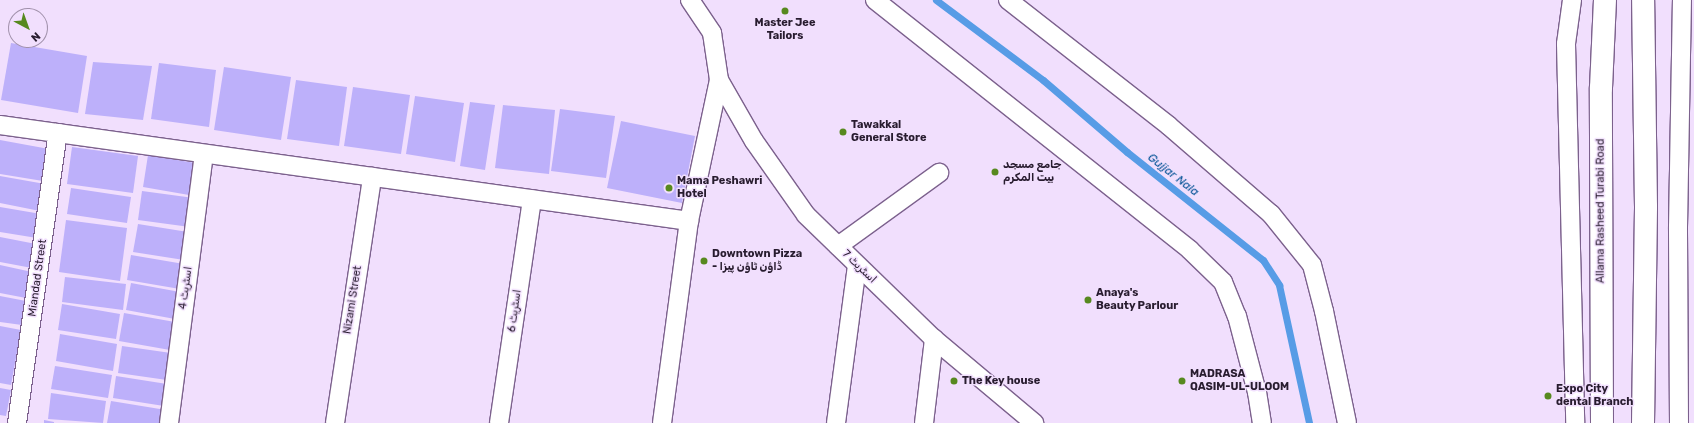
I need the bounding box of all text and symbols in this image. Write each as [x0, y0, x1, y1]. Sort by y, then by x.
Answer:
marker: Master Jee Tailors [780, 6, 790, 16]
north arrow [8, 8, 48, 48]
place label: Master Jee Tailors [754, 17, 816, 43]
text: N [28, 29, 43, 44]
place label: Tawakkal General Store [851, 119, 927, 145]
marker: Tawakkal General Store [838, 127, 848, 137]
street label: Allama Rasheed Turabi Road [1594, 139, 1608, 283]
water label: Gujjar Nala [1144, 150, 1202, 200]
place label: جامع مسجد بیت المکرم [1003, 159, 1062, 185]
marker: جامع مسجد بیت المکرم [990, 167, 1000, 177]
place label: Mama Peshawri Hotel [677, 175, 762, 201]
marker: Mama Peshawri Hotel [664, 183, 674, 193]
street label: Miandad Street [26, 239, 50, 317]
place label: Downtown Pizza - ڈاؤن ٹاؤن پیزا [712, 248, 802, 274]
street label: اسٹریٹ 7 [839, 248, 879, 286]
marker: Downtown Pizza - ڈاؤن ٹاؤن پیزا [699, 256, 709, 266]
street label: Nizami Street [341, 265, 365, 335]
street label: اسٹریٹ 4 [176, 266, 196, 310]
place label: Anaya's Beauty Parlour [1096, 287, 1179, 313]
street label: اسٹریٹ 6 [505, 289, 525, 333]
marker: Anaya's Beauty Parlour [1083, 295, 1093, 305]
place label: MADRASA QASIM-UL-ULOOM [1190, 368, 1289, 394]
place label: The Key house [962, 374, 1040, 388]
marker: The Key house [949, 376, 959, 386]
marker: MADRASA QASIM-UL-ULOOM [1177, 376, 1187, 386]
place label: Expo City dental Branch [1556, 383, 1633, 409]
marker: Expo City dental Branch [1543, 391, 1553, 401]

